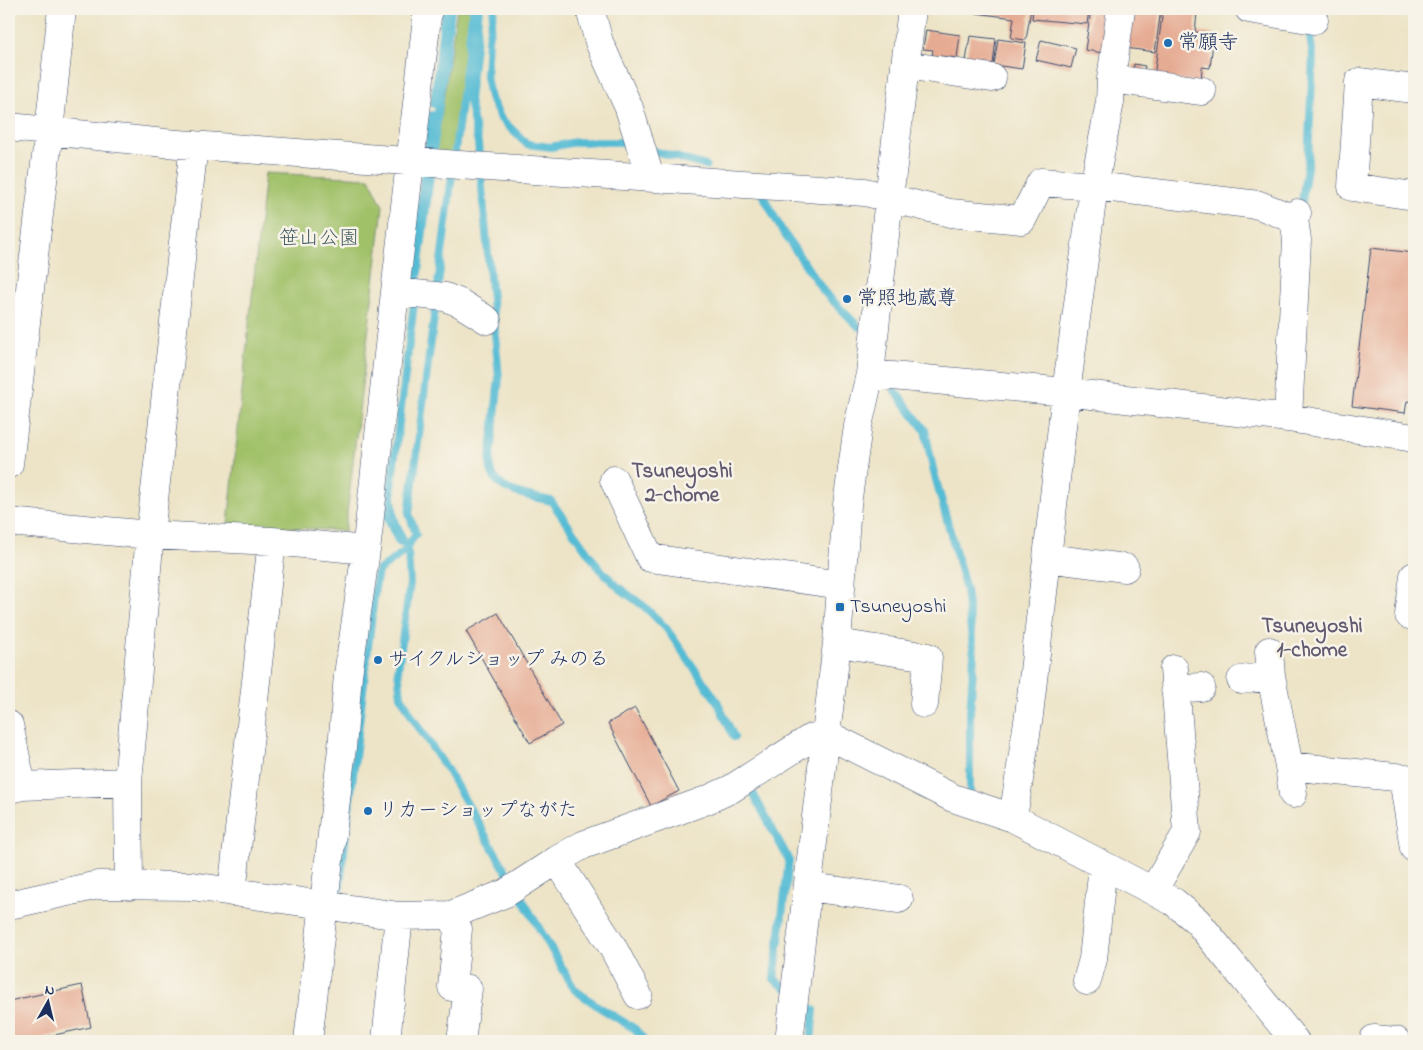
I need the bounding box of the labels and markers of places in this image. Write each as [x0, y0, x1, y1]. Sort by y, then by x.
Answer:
place label: 常願寺 [1178, 29, 1238, 58]
marker: 常願寺 [1162, 37, 1174, 49]
place label: 常照地蔵尊 [857, 285, 957, 314]
marker: 常照地蔵尊 [841, 293, 853, 305]
place label: Tsuneyoshi [850, 593, 946, 622]
marker: Tsuneyoshi [834, 601, 846, 613]
place label: サイクルショップ みのる [388, 646, 609, 675]
marker: サイクルショップ みのる [372, 654, 384, 666]
place label: リカーショップながた [378, 797, 578, 826]
marker: リカーショップながた [362, 805, 374, 817]

